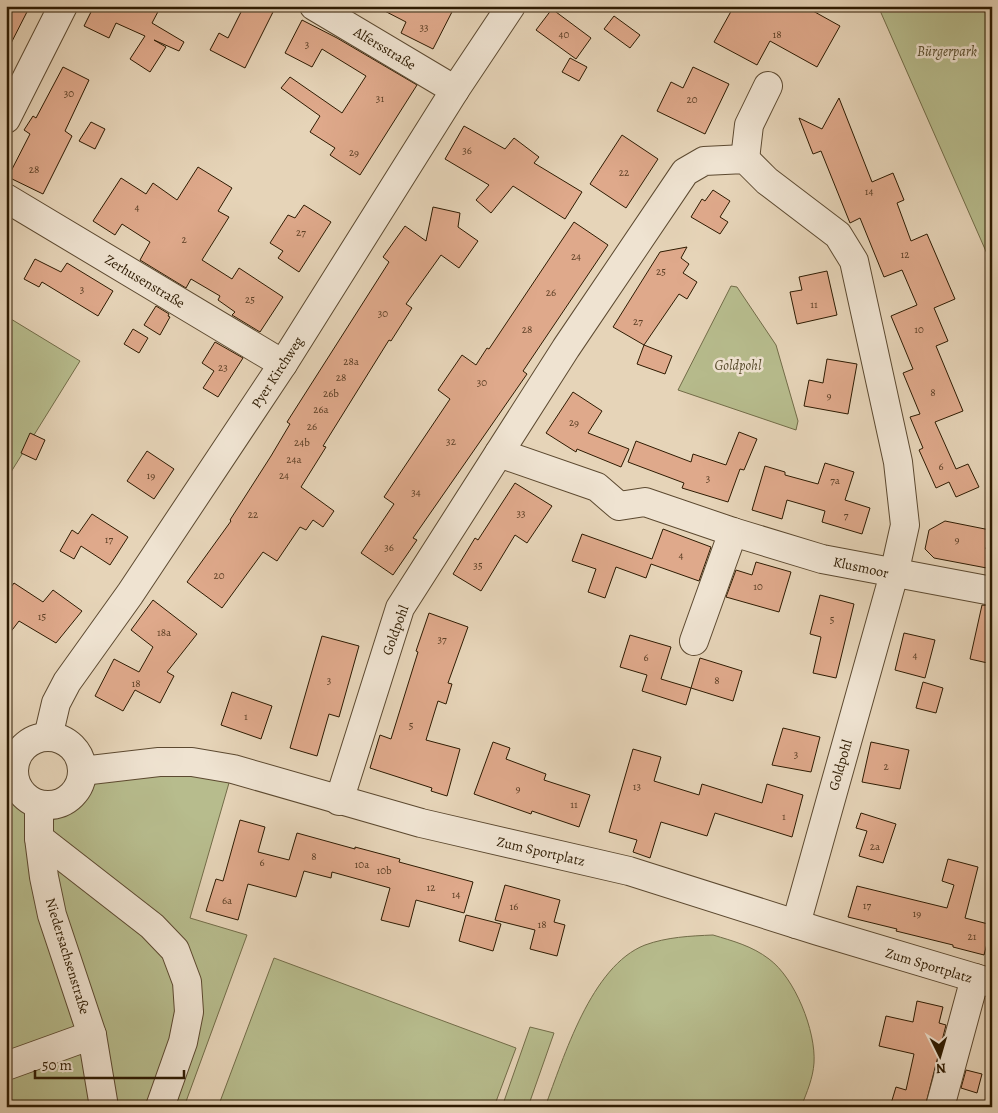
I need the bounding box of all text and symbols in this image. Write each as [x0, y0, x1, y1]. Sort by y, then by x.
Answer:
house number: 33 [419, 20, 429, 35]
street label: Alfersstraße [349, 22, 419, 74]
house number: 40 [559, 27, 570, 42]
house number: 18 [772, 27, 782, 42]
house number: 3 [305, 37, 309, 52]
park label: Bürgerpark [917, 42, 977, 61]
house number: 30 [64, 86, 74, 101]
house number: 31 [376, 91, 384, 106]
house number: 20 [686, 92, 698, 107]
house number: 36 [462, 143, 472, 158]
house number: 29 [349, 145, 359, 160]
house number: 28 [29, 162, 39, 177]
house number: 22 [619, 165, 629, 180]
house number: 14 [865, 184, 873, 199]
house number: 4 [135, 200, 140, 215]
house number: 27 [296, 225, 306, 240]
house number: 2 [181, 232, 187, 247]
house number: 12 [901, 247, 910, 262]
house number: 24 [571, 249, 581, 264]
street label: Zerhusenstraße [101, 250, 188, 313]
house number: 25 [656, 264, 666, 279]
house number: 3 [80, 282, 84, 297]
house number: 26 [546, 285, 556, 300]
house number: 25 [245, 292, 255, 307]
house number: 11 [810, 297, 818, 312]
house number: 30 [378, 306, 388, 321]
house number: 27 [633, 314, 643, 329]
house number: 28 [522, 322, 532, 337]
house number: 10 [914, 322, 924, 337]
street label: Pyer Kirchweg [247, 333, 308, 412]
house number: 28a [343, 354, 360, 369]
park label: Goldpohl [715, 356, 762, 375]
house number: 23 [218, 360, 228, 375]
house number: 28 [336, 370, 346, 385]
house number: 30 [477, 375, 487, 390]
house number: 8 [930, 385, 936, 400]
house number: 26b [323, 386, 339, 401]
house number: 9 [826, 388, 832, 403]
house number: 26a [313, 402, 330, 417]
house number: 29 [569, 415, 579, 430]
house number: 26 [307, 419, 317, 434]
house number: 32 [446, 434, 456, 449]
house number: 24b [294, 435, 310, 450]
house number: 24a [286, 452, 303, 467]
house number: 6 [938, 459, 944, 474]
house number: 19 [147, 468, 155, 483]
house number: 24 [279, 468, 289, 483]
house number: 3 [706, 471, 710, 486]
house number: 7a [830, 473, 841, 488]
house number: 34 [411, 485, 421, 500]
house number: 33 [516, 506, 526, 521]
house number: 22 [248, 507, 258, 522]
house number: 7 [844, 508, 849, 523]
house number: 17 [105, 532, 114, 547]
house number: 9 [954, 532, 960, 547]
house number: 36 [384, 540, 394, 555]
house number: 4 [679, 548, 684, 563]
street label: Klusmoor [831, 552, 891, 583]
house number: 35 [473, 558, 483, 573]
house number: 20 [213, 568, 225, 583]
house number: 10 [753, 579, 763, 594]
street label: Goldpohl [378, 602, 414, 658]
house number: 15 [38, 609, 47, 624]
house number: 5 [830, 612, 835, 627]
house number: 18a [157, 625, 172, 640]
house number: 37 [437, 632, 447, 647]
house number: 4 [913, 648, 918, 663]
house number: 6 [643, 650, 649, 665]
house number: 3 [327, 673, 331, 688]
house number: 8 [714, 673, 720, 688]
house number: 18 [131, 676, 141, 691]
house number: 1 [244, 709, 248, 724]
house number: 5 [409, 718, 414, 733]
street label: Goldpohl [824, 737, 857, 793]
house number: 3 [794, 747, 798, 762]
house number: 2 [883, 759, 889, 774]
house number: 13 [633, 779, 641, 794]
house number: 9 [515, 781, 521, 796]
house number: 11 [570, 797, 578, 812]
house number: 1 [782, 809, 786, 824]
street label: Zum Sportplatz [495, 832, 587, 871]
house number: 2a [870, 839, 881, 854]
house number: 8 [311, 849, 317, 864]
house number: 6 [259, 855, 265, 870]
house number: 10a [355, 857, 370, 872]
house number: 10b [376, 863, 392, 878]
house number: 12 [427, 880, 436, 895]
house number: 14 [452, 887, 460, 902]
house number: 6a [222, 893, 233, 908]
street label: Niedersachsenstraße [41, 896, 94, 1017]
house number: 17 [863, 898, 872, 913]
house number: 16 [510, 899, 518, 914]
house number: 19 [913, 906, 921, 921]
house number: 18 [537, 917, 547, 932]
house number: 21 [968, 929, 977, 944]
street label: Zum Sportplatz [883, 943, 975, 988]
north arrow [916, 1030, 966, 1080]
scale bar [35, 1048, 184, 1080]
text: 50 m [42, 1055, 72, 1075]
text: N [935, 1059, 947, 1078]

